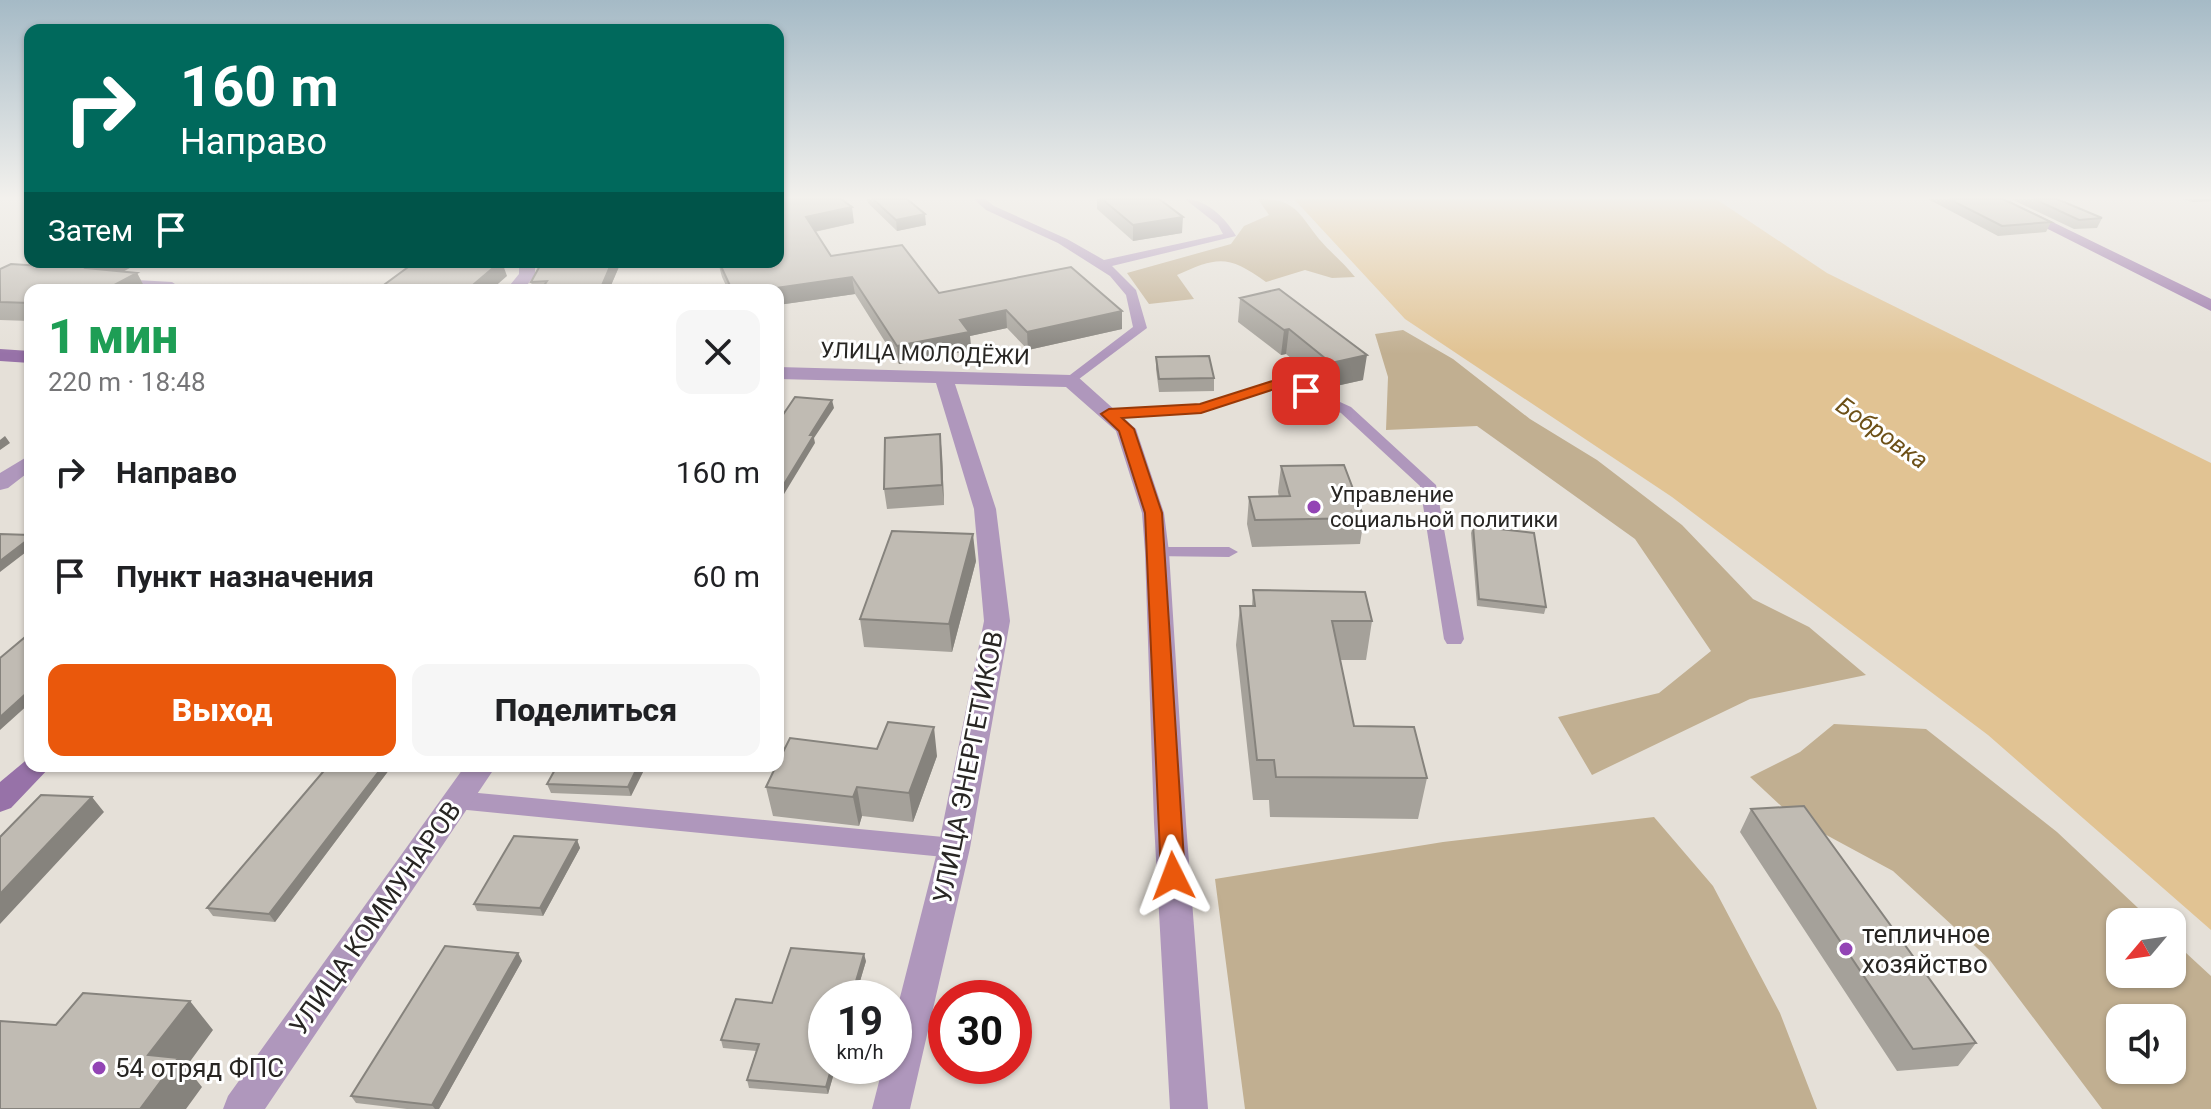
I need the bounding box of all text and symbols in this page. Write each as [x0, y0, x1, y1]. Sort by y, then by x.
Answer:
text: 160 m [180, 54, 339, 120]
icon: right [48, 56, 152, 160]
text: Направо [180, 121, 327, 163]
icon: arrive [149, 208, 193, 252]
text: Затем [48, 213, 133, 248]
text: 1 мин [48, 308, 178, 365]
button: close [676, 310, 760, 394]
street label: УЛИЦА МОЛОДЁЖИ [820, 337, 1030, 370]
pin [1272, 357, 1340, 425]
text: 220 m · 18:48 [48, 367, 206, 397]
icon: arrive [1284, 369, 1328, 413]
water label: Бобровка [1831, 391, 1933, 475]
icon: right [48, 450, 92, 494]
text: Направо [116, 455, 237, 490]
text: 160 m [676, 455, 760, 490]
place label: Управление социальной политики [1330, 482, 1558, 532]
marker: Управление социальной политики [1305, 498, 1323, 516]
icon: arrive [48, 554, 92, 598]
text: Пункт назначения [116, 559, 374, 594]
text: 60 m [693, 559, 760, 594]
street label: УЛИЦА ЭНЕРГЕТИКОВ [927, 628, 1009, 906]
button: Выход [48, 664, 396, 756]
button: Поделиться [412, 664, 760, 756]
street label: УЛИЦА КОММУНАРОВ [283, 796, 467, 1040]
position arrow [1131, 834, 1215, 918]
north arrow [2106, 908, 2186, 988]
map controls [2106, 908, 2186, 1084]
place label: тепличное хозяйство [1862, 919, 1990, 979]
marker: тепличное хозяйство [1837, 940, 1855, 958]
speed limit sign: 30 [928, 980, 1032, 1084]
text: 19 [837, 998, 883, 1045]
button: sound [2106, 1004, 2186, 1084]
text: km/h [837, 1040, 883, 1064]
place label: 54 отряд ФПС [115, 1053, 284, 1083]
marker: 54 отряд ФПС [90, 1059, 108, 1077]

